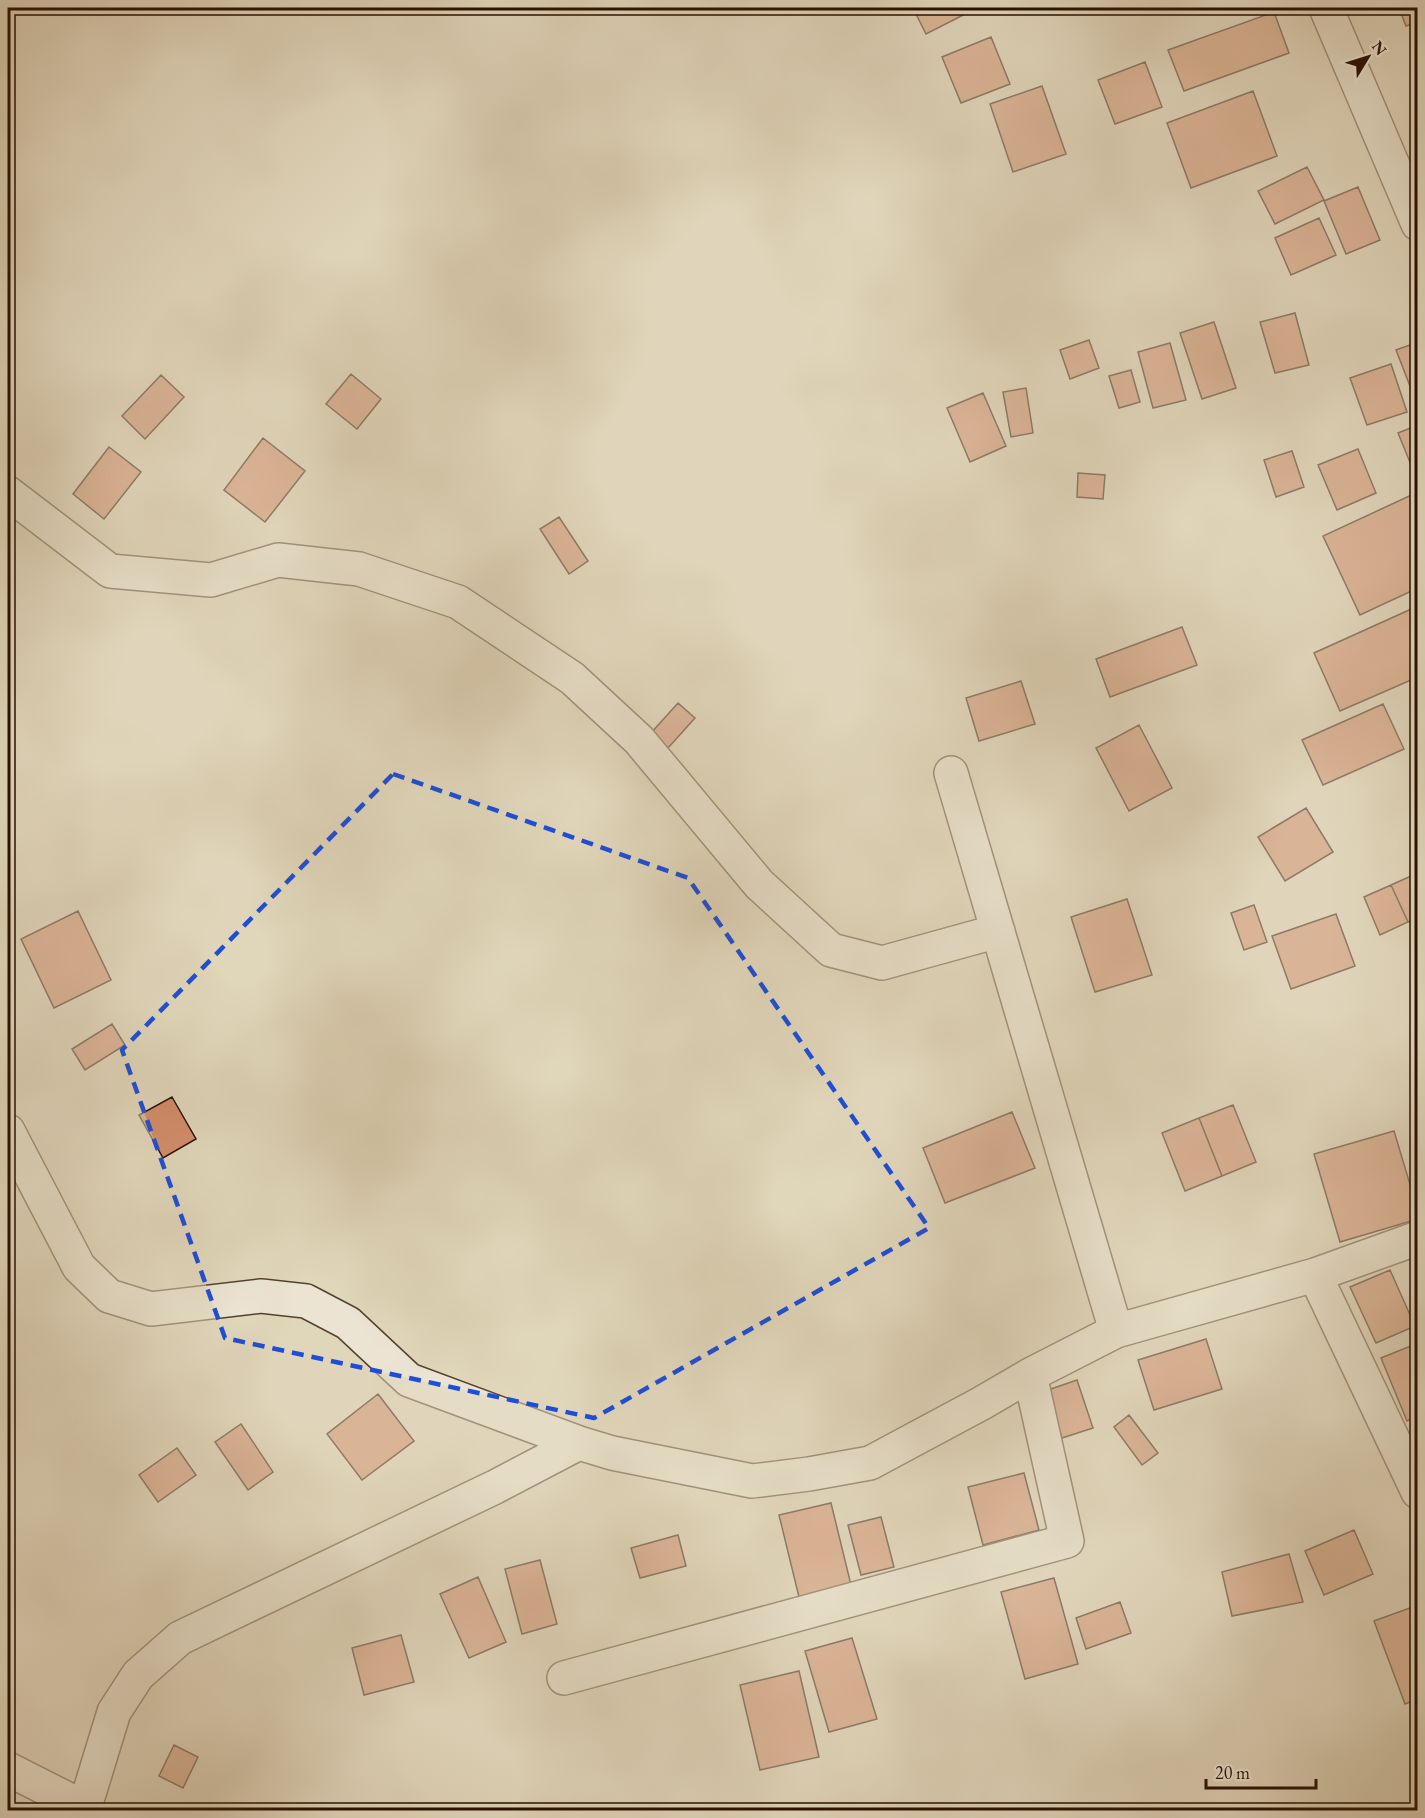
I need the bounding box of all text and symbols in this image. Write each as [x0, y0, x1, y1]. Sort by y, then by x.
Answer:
north arrow [1338, 27, 1398, 87]
text: N [1367, 37, 1392, 60]
scale bar [1206, 1752, 1316, 1790]
text: 20 m [1215, 1761, 1250, 1784]

